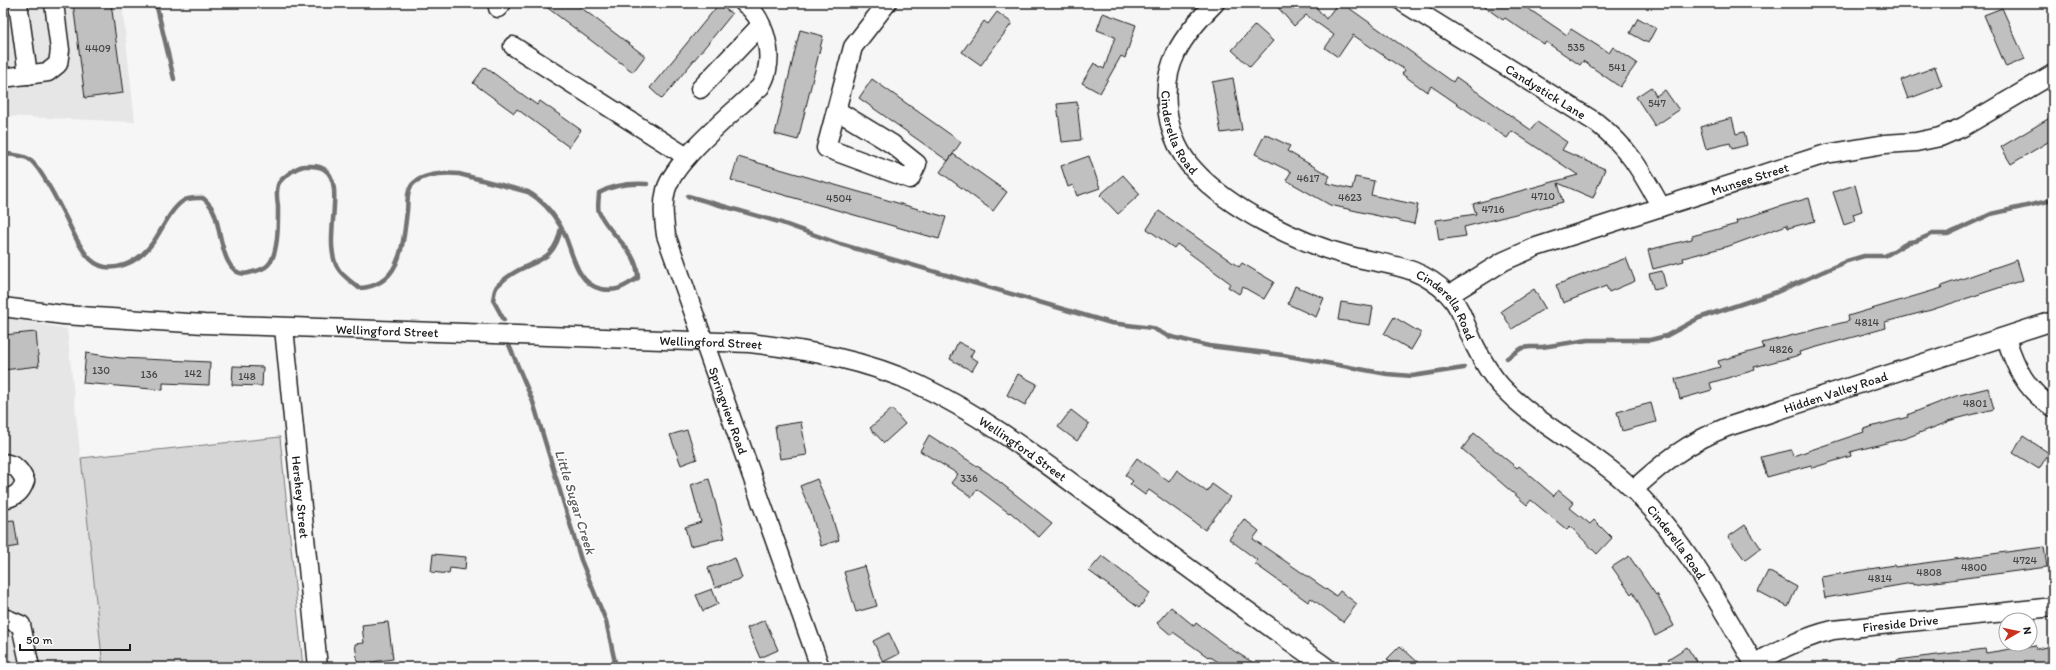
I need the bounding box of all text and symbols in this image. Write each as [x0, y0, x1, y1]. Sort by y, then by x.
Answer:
house number: 535 [1567, 41, 1585, 54]
house number: 4409 [85, 42, 111, 55]
street label: Candystick Lane [1503, 61, 1589, 122]
house number: 541 [1608, 61, 1626, 74]
street label: Cinderella Road [1159, 90, 1201, 177]
house number: 547 [1648, 97, 1666, 110]
street label: Munsee Street [1709, 159, 1790, 198]
house number: 4617 [1297, 172, 1320, 185]
house number: 4710 [1531, 190, 1555, 203]
house number: 4623 [1338, 191, 1362, 204]
house number: 4504 [826, 192, 852, 205]
house number: 4716 [1482, 203, 1505, 216]
street label: Cinderella Road [1414, 266, 1479, 342]
house number: 4814 [1855, 316, 1880, 329]
street label: Wellingford Street [335, 321, 439, 340]
street label: Wellingford Street [659, 332, 763, 352]
house number: 4826 [1769, 343, 1793, 356]
house number: 130 [92, 364, 110, 377]
street label: Springview Road [706, 365, 751, 456]
house number: 142 [184, 367, 202, 380]
house number: 136 [141, 368, 158, 381]
street label: Hidden Valley Road [1782, 368, 1889, 416]
house number: 148 [238, 370, 256, 383]
house number: 4801 [1963, 397, 1987, 410]
street label: Wellingford Street [977, 413, 1070, 484]
water label: Little Sugar Creek [551, 448, 599, 557]
street label: Hershey Street [289, 455, 313, 539]
house number: 336 [960, 472, 978, 485]
street label: Cinderella Road [1644, 502, 1709, 582]
house number: 4724 [2013, 554, 2038, 567]
house number: 4800 [1961, 561, 1987, 574]
house number: 4808 [1916, 566, 1942, 579]
house number: 4814 [1868, 572, 1893, 585]
street label: Fireside Drive [1862, 612, 1939, 634]
north arrow [1998, 612, 2038, 652]
scale bar [20, 626, 130, 652]
text: N [2020, 626, 2034, 635]
text: 50 m [26, 633, 52, 647]

